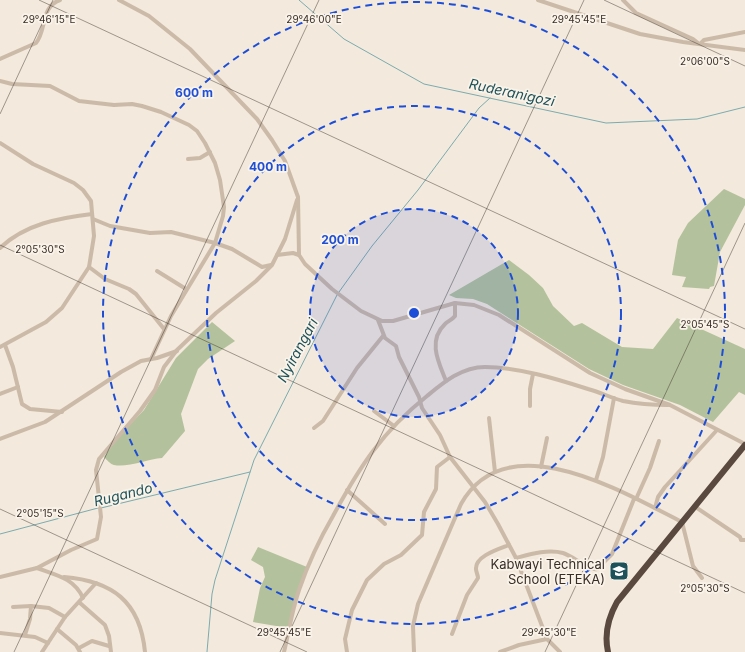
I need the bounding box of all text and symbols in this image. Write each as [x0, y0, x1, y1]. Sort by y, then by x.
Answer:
text: 29°46'15"E [23, 13, 75, 25]
text: 29°46'00"E [286, 13, 342, 25]
text: 29°45'45"E [552, 13, 606, 25]
text: 2°06'00"S [680, 55, 730, 67]
water label: Ruderanigozi [468, 75, 557, 109]
text: 600 m [175, 85, 213, 100]
text: 400 m [249, 159, 287, 174]
text: 200 m [321, 232, 359, 247]
text: 2°05'30"S [15, 243, 65, 255]
centre of rings [407, 306, 421, 320]
water label: Nyirangari [273, 315, 321, 385]
text: 2°05'45"S [680, 318, 730, 330]
water label: Rugando [92, 479, 154, 509]
text: 2°05'15"S [16, 507, 64, 519]
place label: Kabwayi Technical School (ETEKA) [490, 556, 605, 587]
school or university icon: Kabwayi Technical School (ETEKA) [608, 560, 630, 582]
text: 2°05'30"S [680, 582, 730, 594]
text: 29°45'45"E [257, 626, 311, 638]
text: 29°45'30"E [521, 626, 577, 638]

